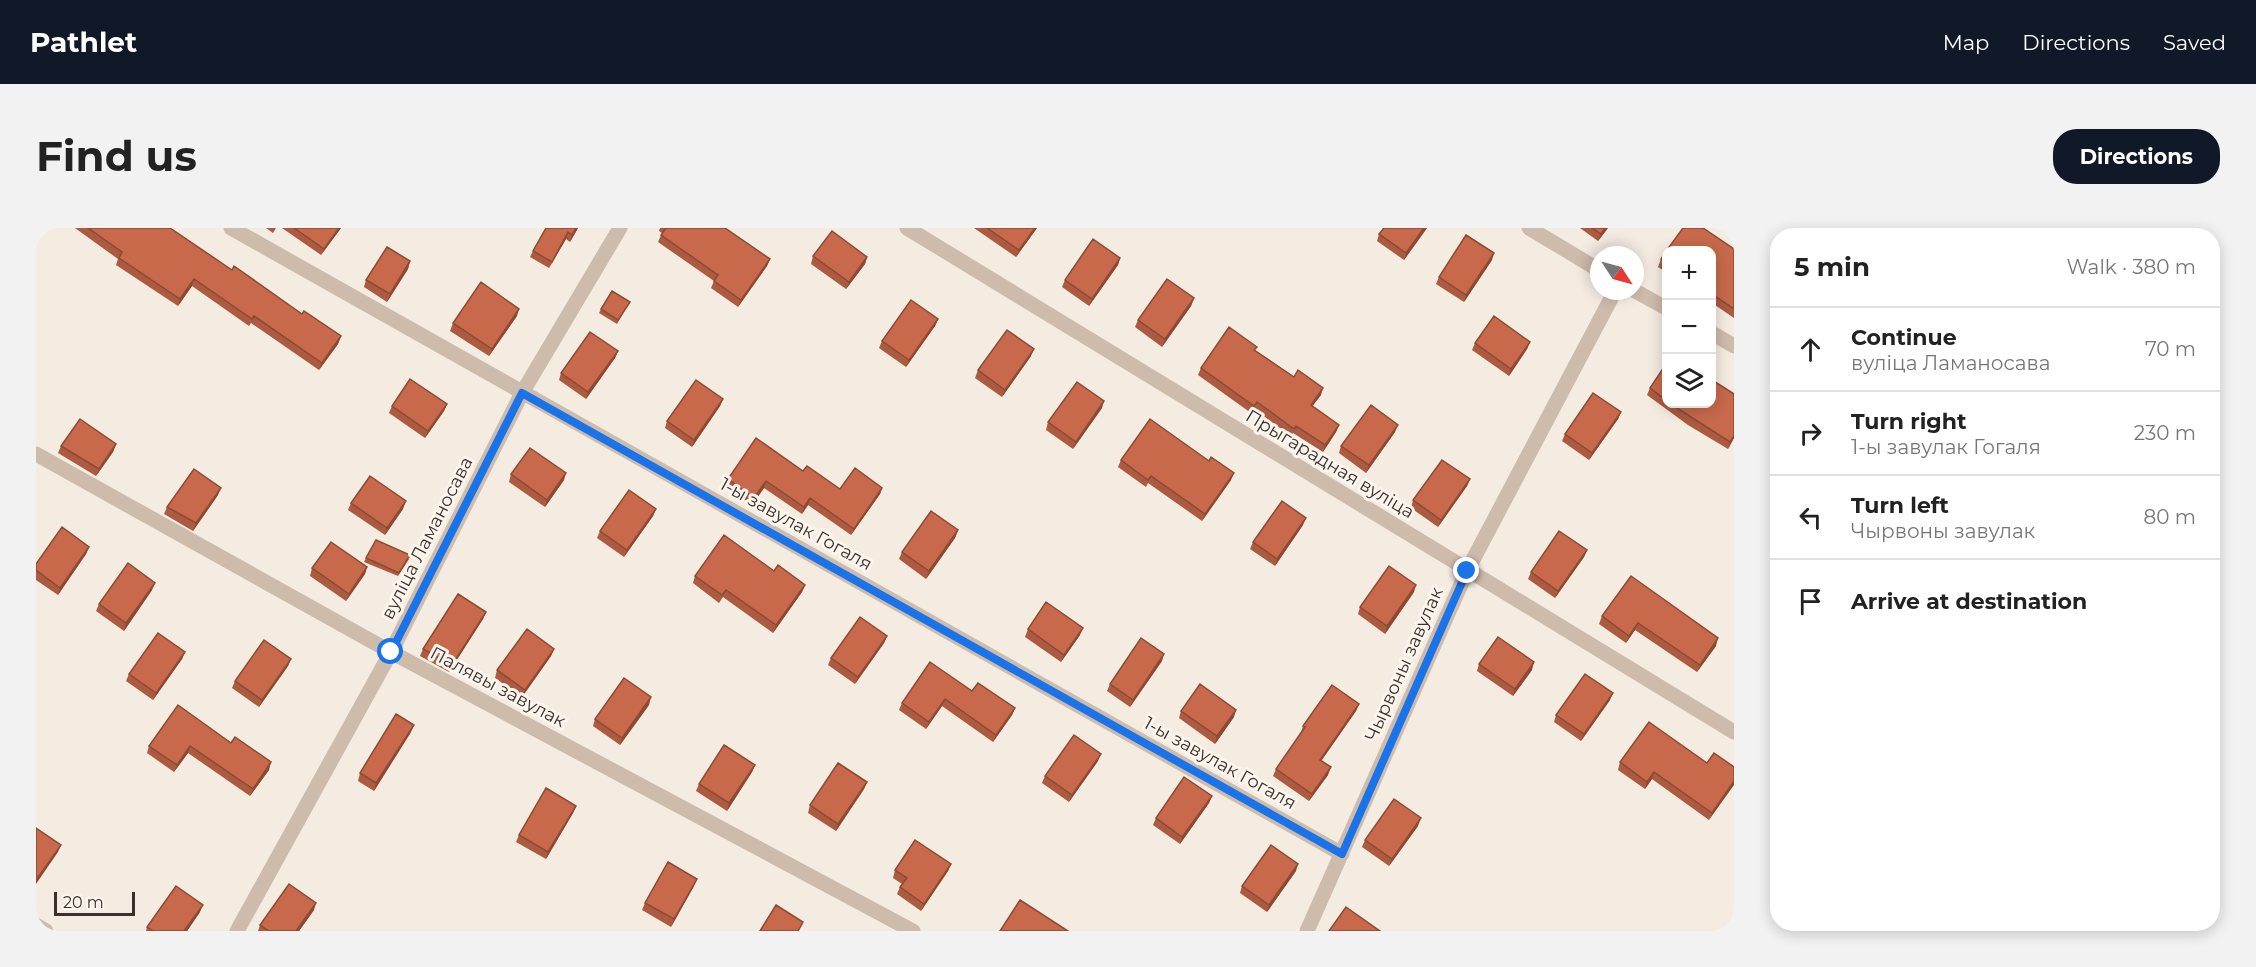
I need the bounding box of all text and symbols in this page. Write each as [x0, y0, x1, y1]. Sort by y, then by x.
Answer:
text: Pathlet [30, 25, 137, 59]
text: Map [1943, 30, 1989, 55]
text: Directions [2022, 30, 2130, 55]
text: Saved [2163, 30, 2226, 55]
button: Directions [2053, 129, 2220, 184]
text: Find us [36, 130, 197, 182]
north arrow [1590, 246, 1644, 300]
map controls [1662, 246, 1716, 408]
button: + [1662, 246, 1716, 300]
text: 5 min [1794, 251, 1870, 283]
text: Walk · 380 m [2066, 255, 2196, 279]
button: − [1662, 300, 1716, 354]
text: Continue [1851, 324, 1957, 351]
icon: ahead [1794, 333, 1827, 366]
text: 70 m [2145, 337, 2196, 361]
text: вуліца Ламаносава [1851, 351, 2050, 375]
button: layers [1662, 354, 1716, 408]
street label: Прыгарадная вуліца [1242, 405, 1418, 523]
text: Turn right [1851, 408, 1966, 435]
icon: right [1794, 417, 1827, 450]
text: 230 m [2134, 421, 2196, 445]
text: 1-ы завулак Гогаля [1851, 435, 2041, 459]
street label: вуліца Ламаносава [376, 453, 478, 623]
street label: 1-ы завулак Гогаля [716, 473, 876, 575]
text: Turn left [1851, 492, 1949, 519]
icon: left [1794, 501, 1827, 534]
text: 80 m [2144, 505, 2196, 529]
text: Чырвоны завулак [1851, 519, 2035, 543]
route end [1453, 557, 1479, 583]
street label: Чырвоны завулак [1360, 583, 1448, 744]
icon: arrive [1794, 585, 1827, 618]
text: Arrive at destination [1851, 588, 2087, 615]
route start [377, 638, 403, 664]
street label: Палявы завулак [426, 642, 570, 732]
street label: 1-ы завулак Гогаля [1140, 712, 1300, 814]
scale bar [54, 889, 135, 916]
text: 20 m [63, 893, 104, 912]

